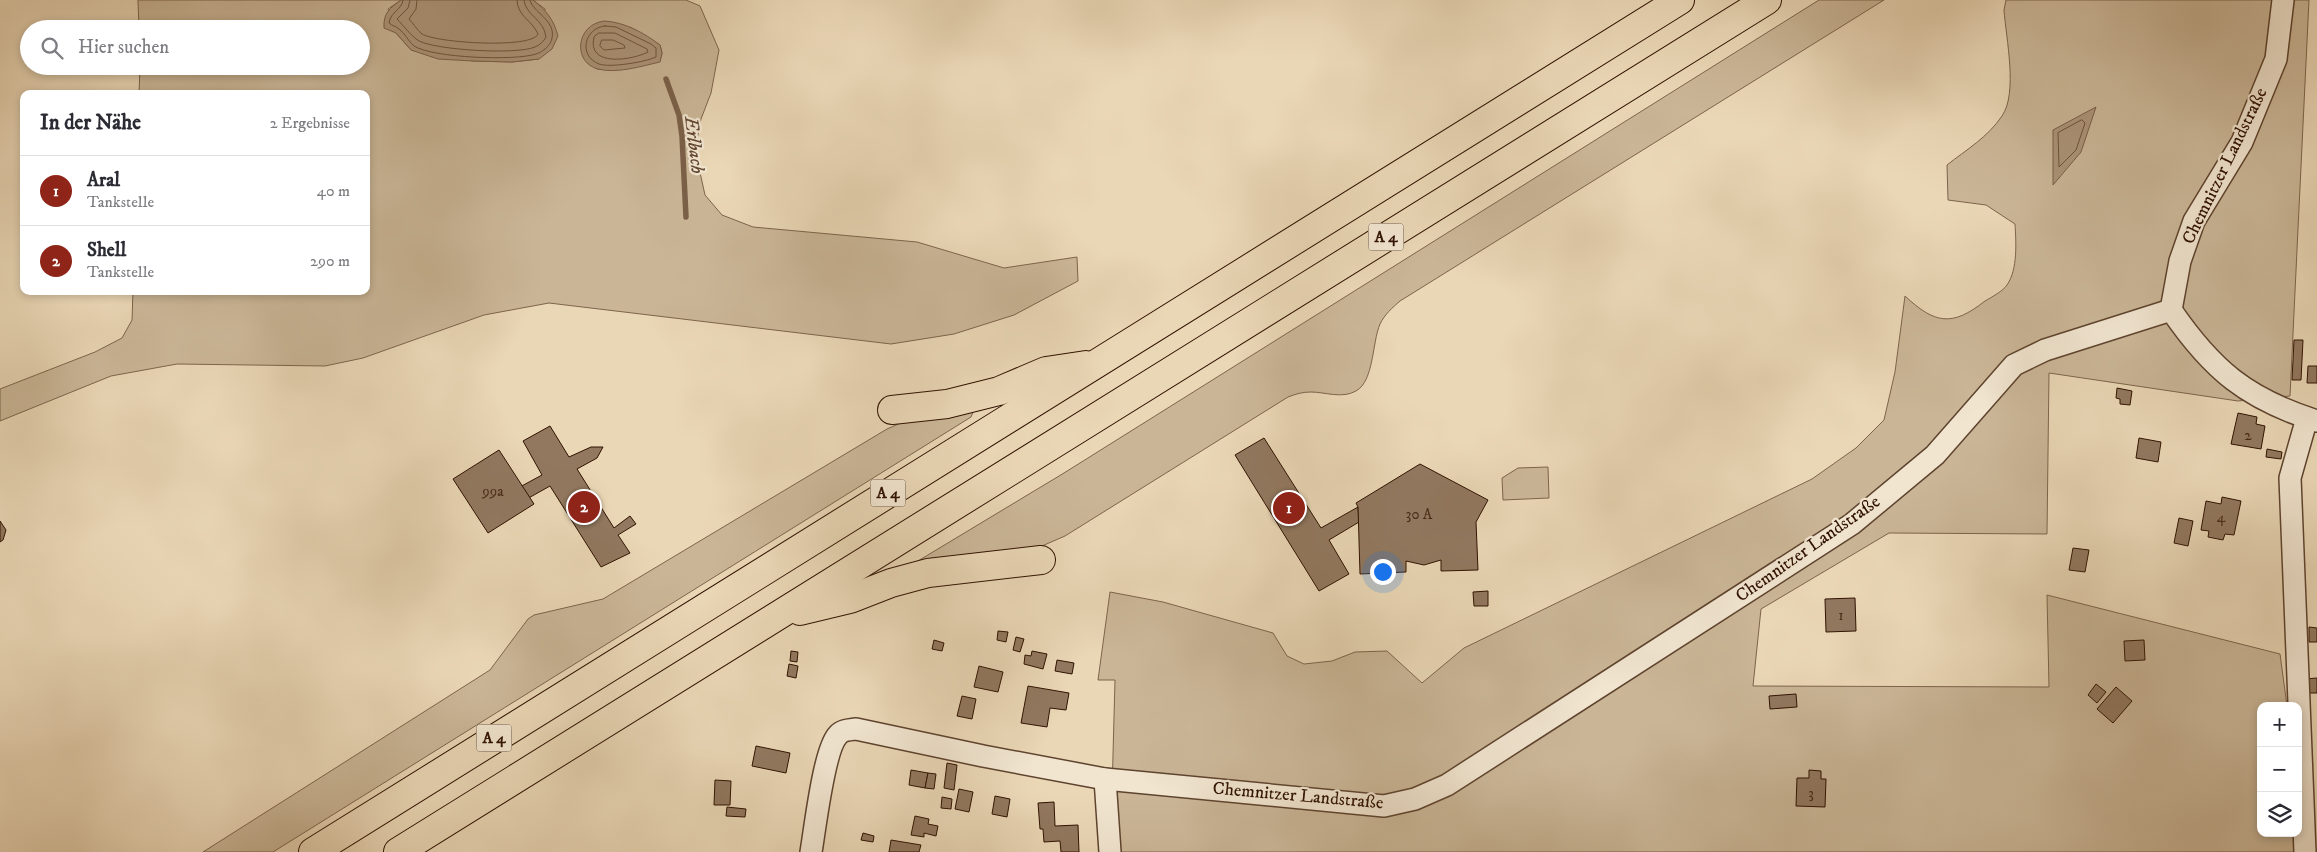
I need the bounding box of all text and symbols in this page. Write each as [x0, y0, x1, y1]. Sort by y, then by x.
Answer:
search box [20, 20, 370, 75]
icon: search [38, 34, 66, 62]
text: Hier suchen [78, 36, 169, 59]
street label: Chemnitzer Landstraße [2178, 84, 2272, 248]
text: In der Nähe [40, 110, 141, 136]
text: 2 Ergebnisse [270, 113, 350, 133]
water label: Erlbach [679, 114, 709, 175]
text: Aral [87, 169, 120, 192]
text: 1 [53, 181, 59, 201]
text: 40 m [317, 181, 350, 201]
text: Tankstelle [87, 192, 154, 212]
road number: A 4 [1368, 223, 1404, 250]
text: Shell [87, 239, 126, 262]
text: 2 [52, 251, 60, 271]
text: 290 m [310, 251, 350, 271]
text: Tankstelle [87, 262, 154, 282]
house number: 2 [2244, 426, 2252, 445]
road number: A 4 [870, 479, 906, 506]
house number: 99a [481, 482, 504, 501]
pin: 2 [568, 488, 600, 526]
pin: 1 [1273, 489, 1305, 527]
street label: Chemnitzer Landstraße [1732, 491, 1884, 607]
house number: 30 A [1406, 505, 1433, 524]
house number: 4 [2217, 508, 2226, 527]
your location [1370, 559, 1396, 585]
house number: 1 [1838, 606, 1844, 625]
map controls [2257, 702, 2302, 837]
button: + [2257, 702, 2302, 747]
road number: A 4 [476, 724, 512, 751]
button: − [2257, 747, 2302, 792]
street label: Chemnitzer Landstraße [1212, 778, 1384, 814]
house number: 3 [1808, 784, 1814, 803]
button: layers [2257, 792, 2302, 837]

